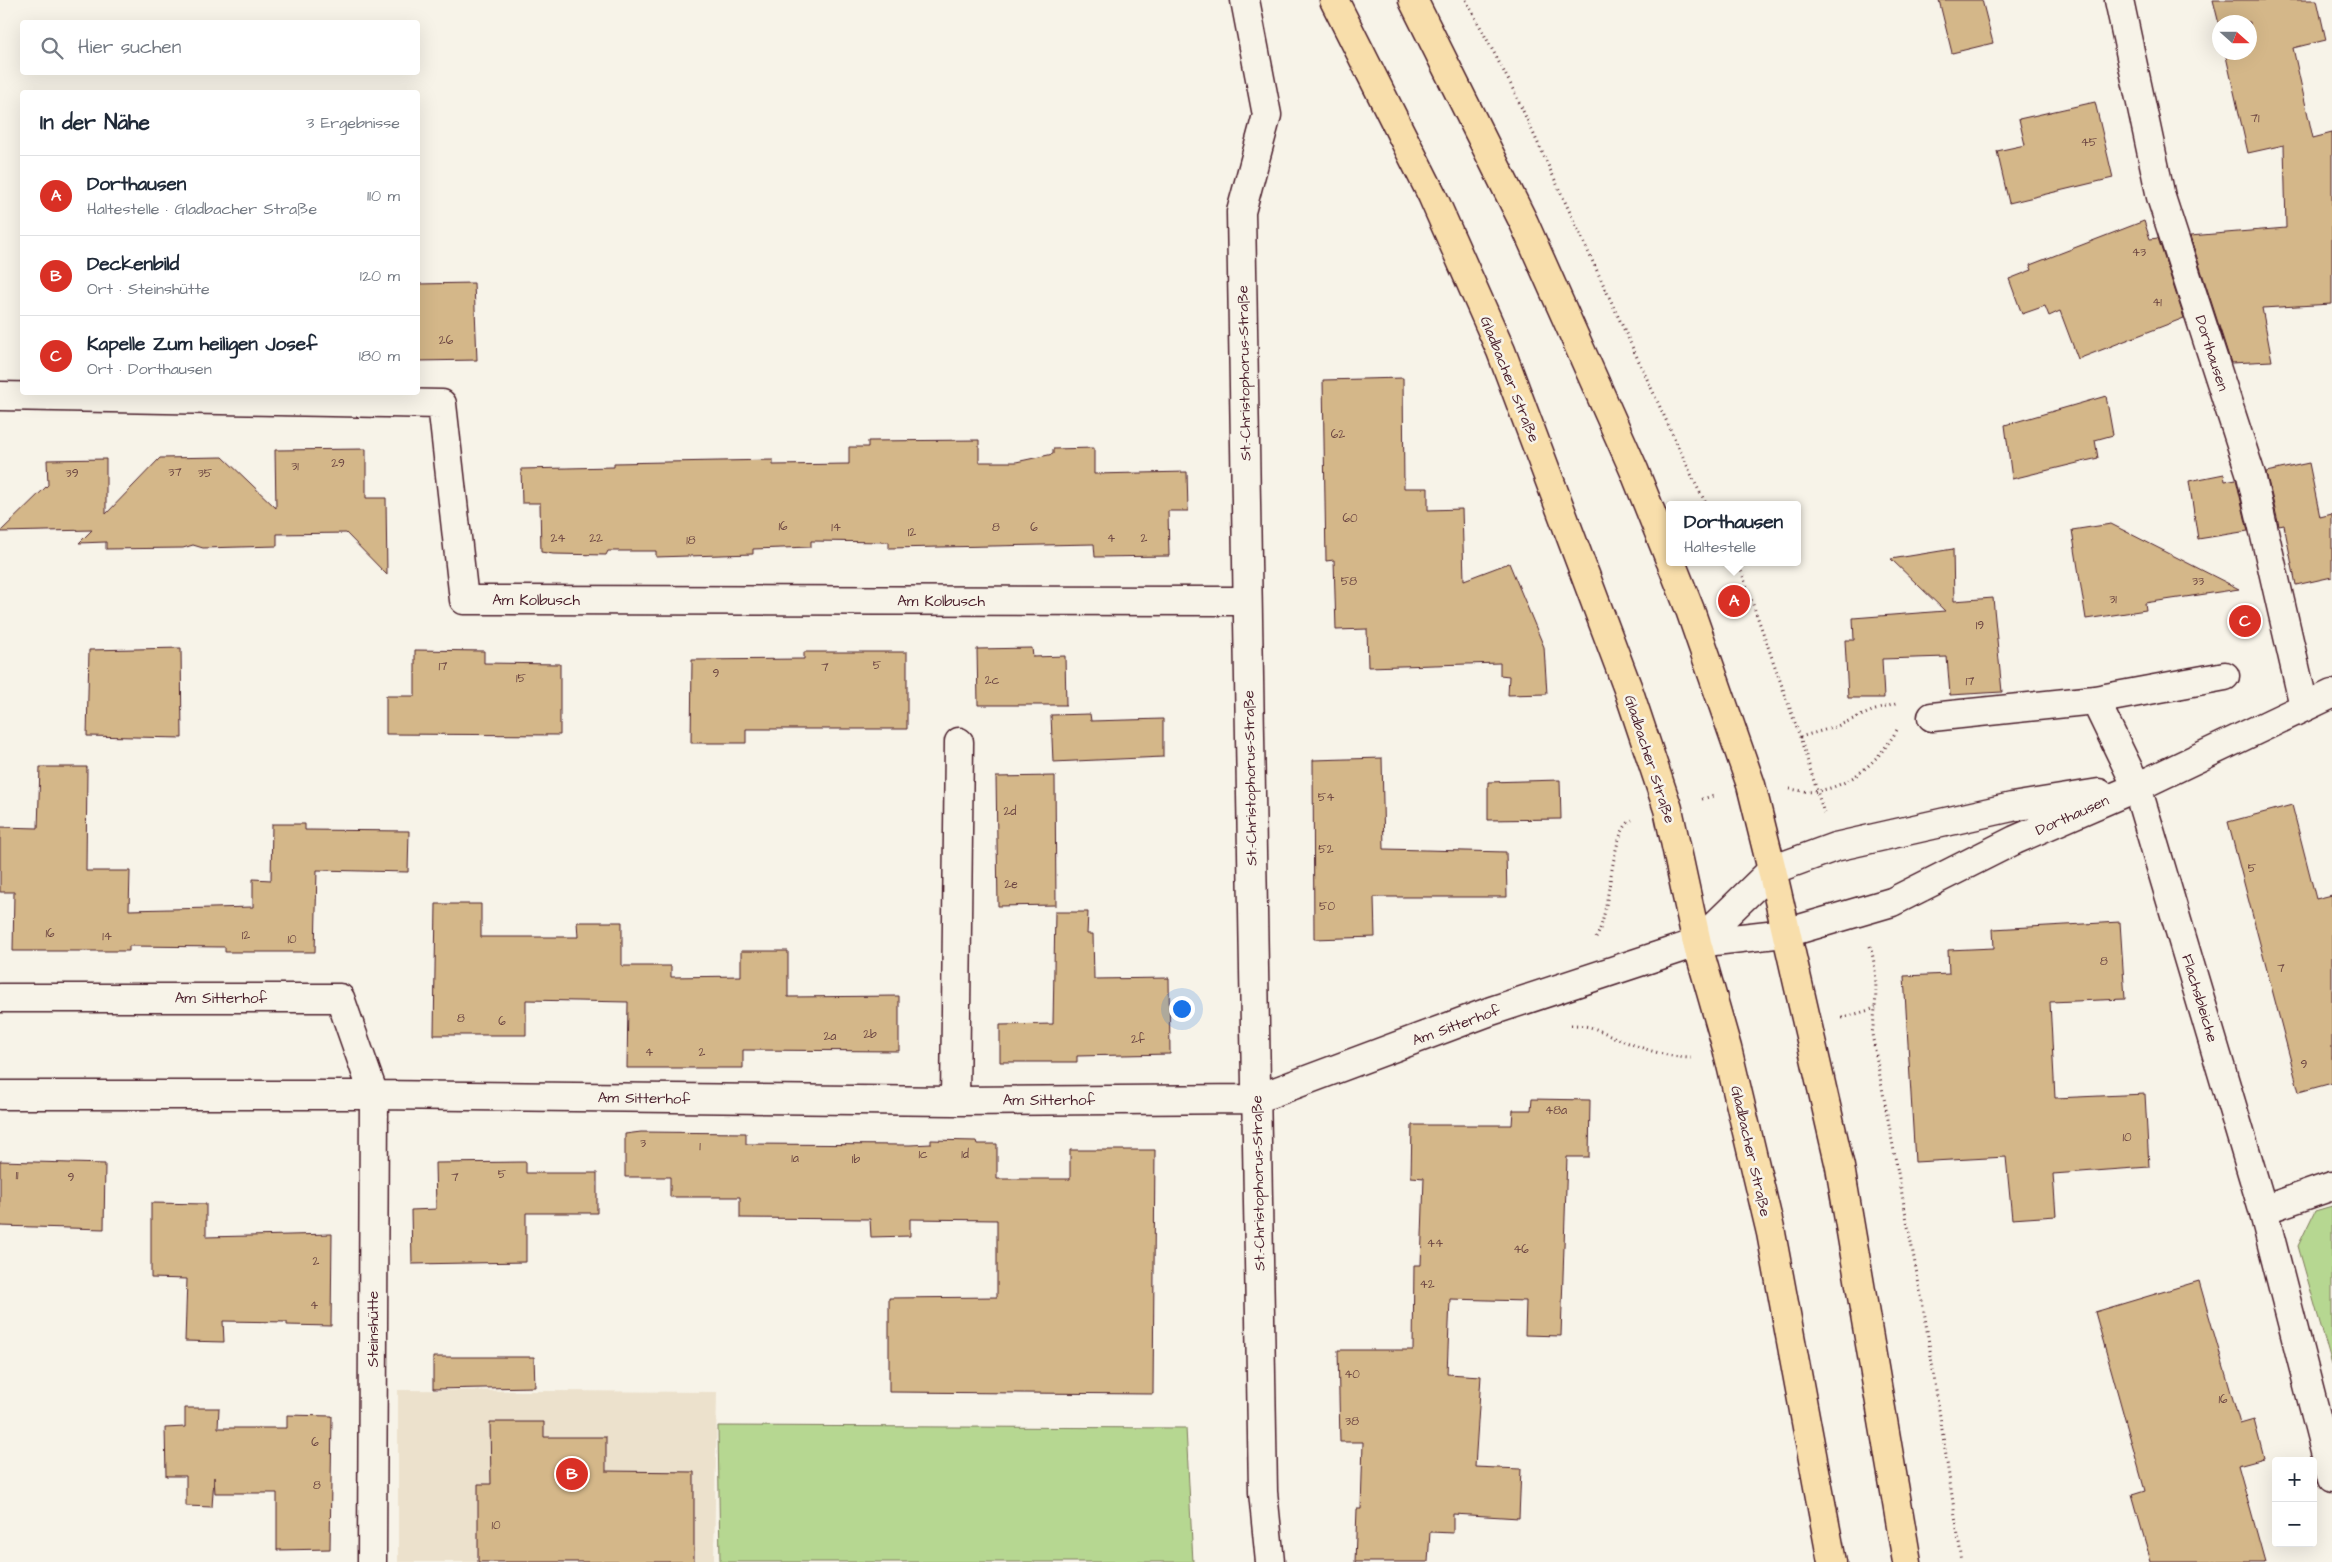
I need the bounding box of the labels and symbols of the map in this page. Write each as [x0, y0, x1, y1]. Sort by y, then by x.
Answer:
north arrow [2212, 15, 2257, 60]
house number: 71 [2251, 110, 2260, 127]
house number: 45 [2081, 134, 2098, 151]
house number: 43 [2132, 244, 2146, 261]
street label: St.-Christophorus-Straße [1232, 285, 1257, 461]
house number: 41 [2152, 294, 2162, 311]
street label: Gladbacher Straße [1475, 313, 1544, 445]
street label: Dorthausen [2189, 313, 2234, 394]
house number: 26 [439, 332, 454, 349]
house number: 62 [1331, 426, 1345, 443]
house number: 29 [331, 455, 345, 472]
house number: 31 [291, 458, 299, 475]
house number: 37 [168, 464, 182, 481]
house number: 39 [66, 465, 79, 482]
house number: 35 [198, 465, 213, 482]
house number: 60 [1342, 510, 1358, 527]
house number: 16 [778, 518, 788, 535]
house number: 14 [831, 519, 841, 536]
house number: 8 [992, 519, 1000, 536]
house number: 6 [1030, 519, 1038, 536]
house number: 12 [908, 524, 916, 541]
house number: 24 [550, 530, 566, 547]
house number: 22 [589, 530, 603, 547]
house number: 4 [1107, 530, 1115, 547]
house number: 2 [1141, 530, 1148, 547]
house number: 18 [686, 532, 696, 549]
house number: 58 [1341, 573, 1357, 590]
house number: 33 [2192, 573, 2204, 590]
pin: A [1718, 582, 1750, 620]
street label: Am Kolbusch [492, 590, 580, 611]
street label: Am Kolbusch [897, 591, 985, 612]
house number: 31 [2109, 591, 2117, 608]
pin: C [2229, 602, 2261, 640]
house number: 19 [1976, 617, 1984, 634]
house number: 5 [873, 657, 882, 674]
house number: 17 [439, 658, 448, 675]
house number: 7 [821, 659, 829, 676]
house number: 9 [713, 665, 720, 682]
house number: 15 [516, 670, 527, 687]
house number: 2c [985, 672, 1000, 689]
house number: 17 [1966, 673, 1975, 690]
street label: St.-Christophorus-Straße [1238, 690, 1263, 866]
street label: Gladbacher Straße [1619, 692, 1680, 826]
house number: 54 [1318, 789, 1334, 806]
street label: Dorthausen [2032, 790, 2113, 841]
house number: 2d [1003, 803, 1017, 820]
house number: 52 [1318, 841, 1334, 858]
house number: 5 [2248, 860, 2257, 877]
house number: 2e [1004, 876, 1018, 893]
house number: 50 [1319, 898, 1335, 915]
house number: 16 [45, 925, 55, 942]
house number: 12 [242, 927, 250, 944]
house number: 14 [102, 928, 112, 945]
house number: 10 [287, 931, 297, 948]
street label: Flachsbleiche [2176, 952, 2223, 1045]
house number: 8 [2100, 953, 2108, 970]
house number: 7 [2277, 960, 2285, 977]
street label: Am Sitterhof [175, 988, 267, 1009]
your location [1169, 996, 1195, 1022]
street label: Am Sitterhof [1409, 1000, 1503, 1051]
house number: 8 [457, 1010, 465, 1027]
house number: 6 [498, 1013, 506, 1030]
house number: 2b [863, 1026, 877, 1043]
house number: 2a [824, 1028, 836, 1045]
house number: 2f [1131, 1031, 1146, 1048]
house number: 4 [645, 1044, 653, 1061]
house number: 2 [699, 1044, 706, 1061]
house number: 9 [2301, 1056, 2308, 1073]
street label: Gladbacher Straße [1725, 1084, 1776, 1219]
street label: Am Sitterhof [598, 1087, 691, 1110]
street label: Am Sitterhof [1003, 1090, 1095, 1111]
street label: St.-Christophorus-Straße [1246, 1095, 1271, 1271]
house number: 48a [1545, 1102, 1567, 1119]
house number: 10 [2122, 1129, 2132, 1146]
house number: 3 [640, 1135, 646, 1152]
house number: 1 [699, 1138, 701, 1155]
house number: 1c [918, 1146, 928, 1163]
house number: 1d [961, 1146, 969, 1163]
house number: 1a [791, 1150, 799, 1167]
house number: 1b [852, 1151, 860, 1168]
house number: 5 [498, 1166, 507, 1183]
house number: 11 [15, 1167, 19, 1184]
house number: 9 [68, 1169, 75, 1186]
house number: 7 [451, 1169, 459, 1186]
house number: 44 [1427, 1235, 1443, 1252]
house number: 46 [1513, 1241, 1529, 1258]
house number: 2 [313, 1253, 320, 1270]
house number: 42 [1419, 1276, 1435, 1293]
street label: Steinshütte [363, 1291, 384, 1367]
house number: 4 [310, 1297, 318, 1314]
house number: 40 [1344, 1366, 1360, 1383]
house number: 16 [2218, 1391, 2228, 1408]
house number: 38 [1345, 1413, 1359, 1430]
house number: 6 [311, 1434, 319, 1451]
pin: B [556, 1455, 588, 1493]
house number: 8 [313, 1477, 321, 1494]
house number: 10 [491, 1517, 501, 1534]

